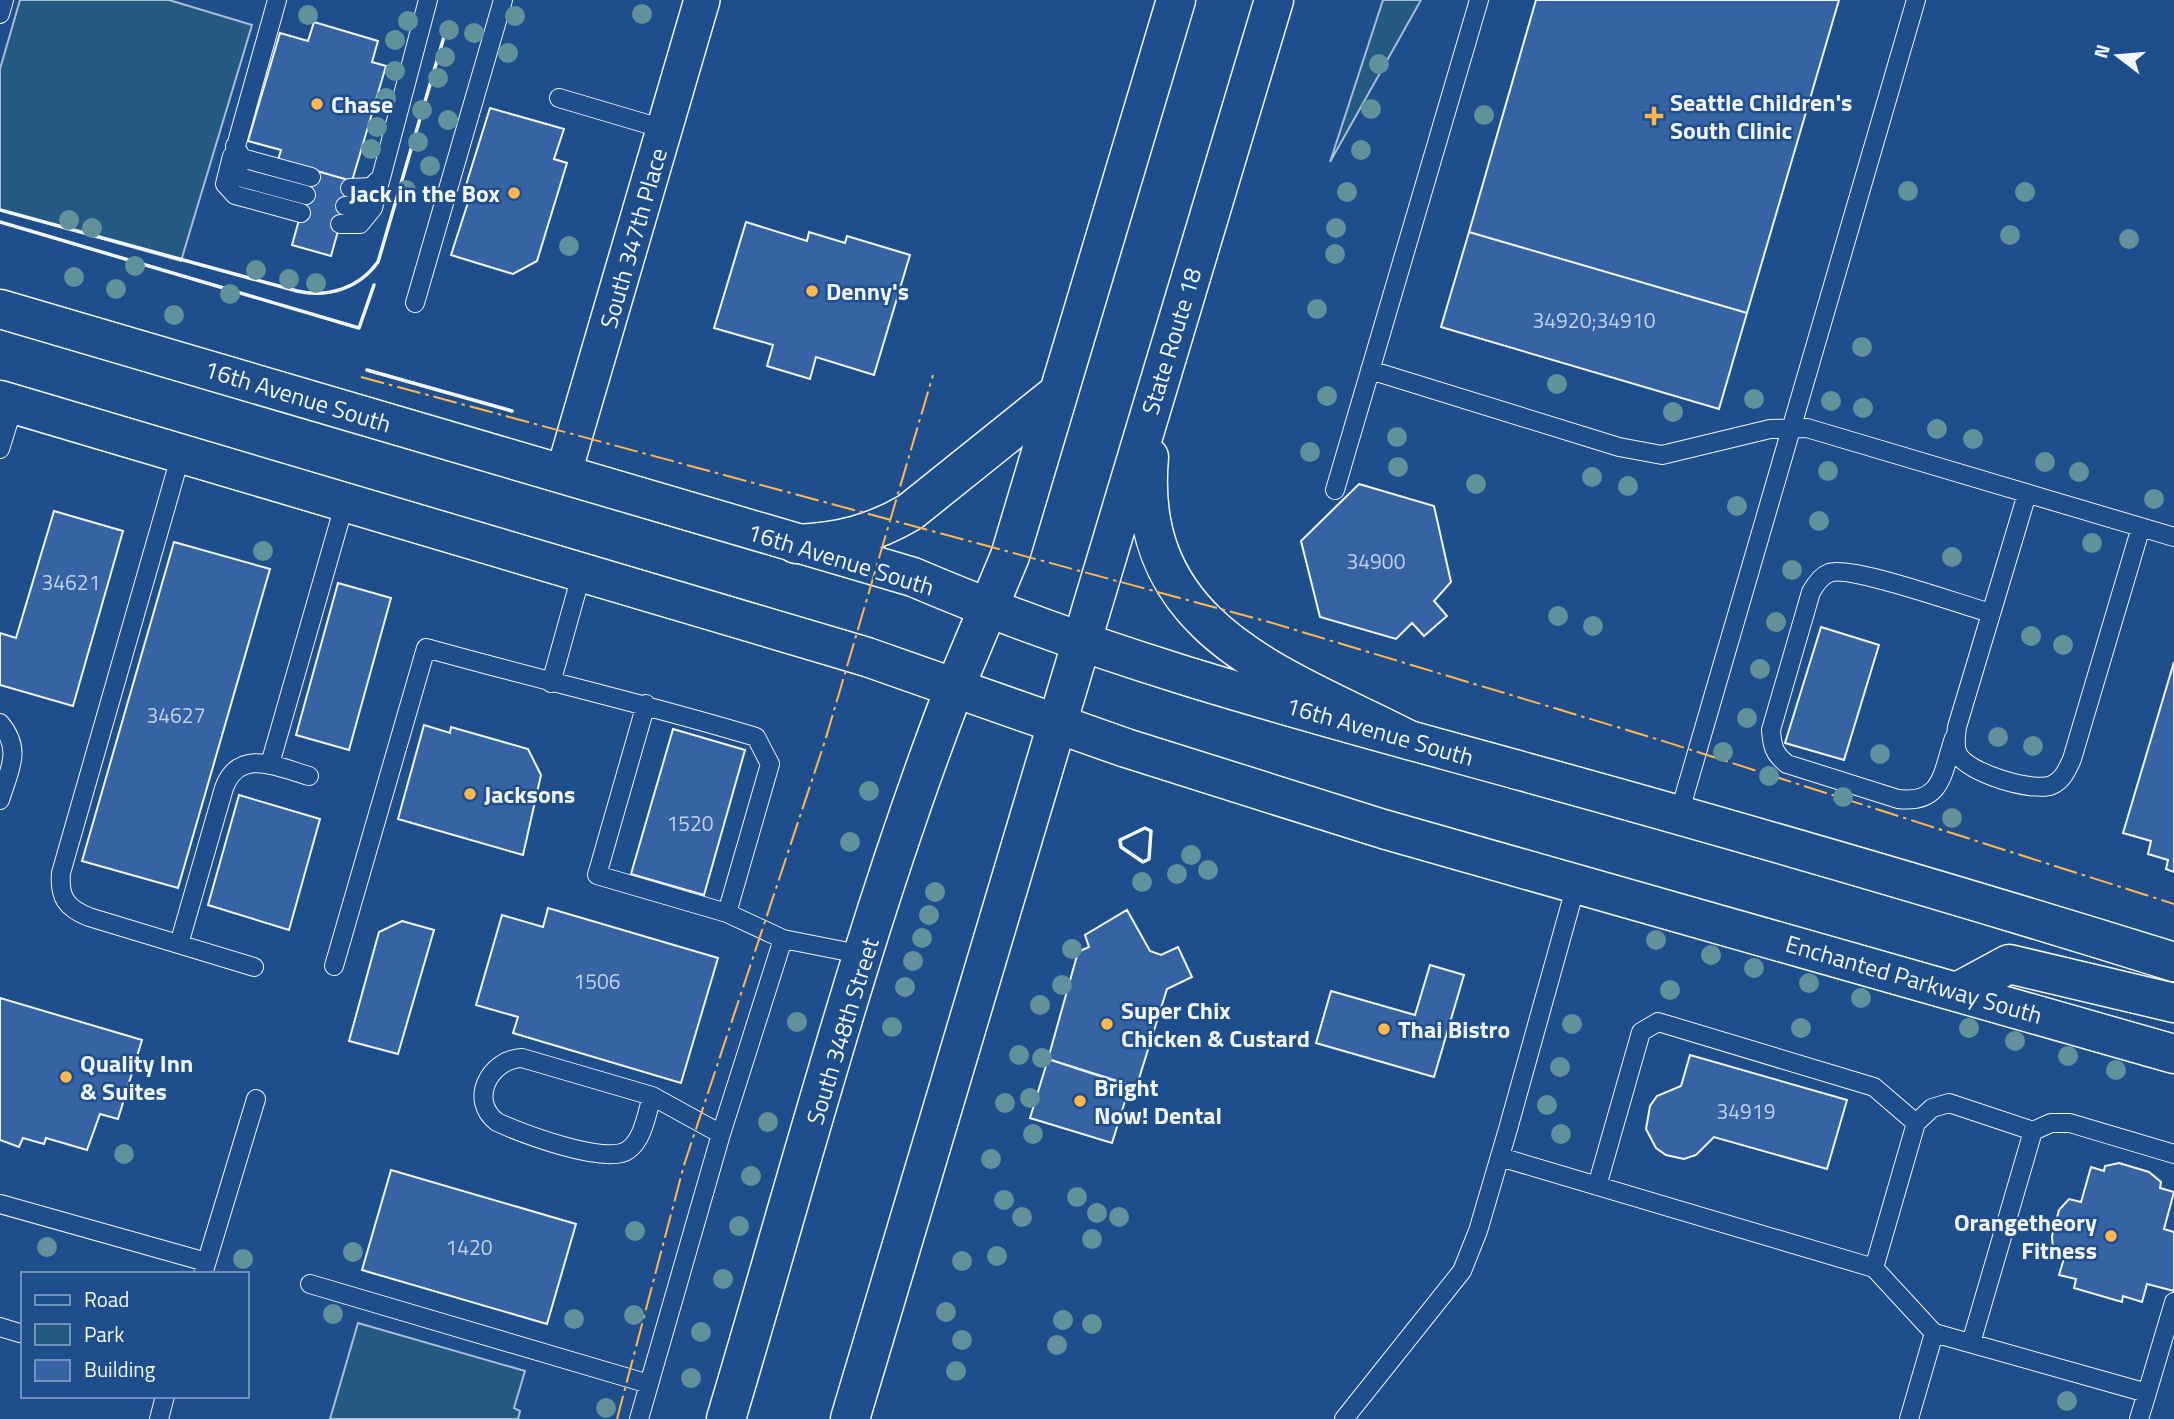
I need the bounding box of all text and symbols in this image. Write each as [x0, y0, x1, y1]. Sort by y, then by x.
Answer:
north arrow [2083, 21, 2153, 91]
text: N [2085, 41, 2117, 62]
place label: Seattle Children's South Clinic [1670, 84, 1852, 148]
place label: Chase [331, 86, 393, 122]
marker: Chase [309, 96, 325, 112]
marker: Seattle Children's South Clinic [1644, 106, 1664, 126]
street label: South 347th Place [590, 144, 676, 332]
place label: Jack in the Box [349, 175, 501, 211]
marker: Jack in the Box [506, 185, 522, 201]
street label: State Route 18 [1132, 263, 1210, 419]
place label: Denny's [826, 273, 909, 309]
marker: Denny's [804, 283, 820, 299]
house number: 34920;34910 [1533, 304, 1655, 336]
street label: 16th Avenue South [200, 350, 396, 442]
street label: 16th Avenue South [743, 513, 939, 605]
house number: 34900 [1347, 545, 1405, 577]
house number: 34621 [42, 566, 100, 598]
street label: 16th Avenue South [1282, 687, 1478, 775]
house number: 34627 [147, 699, 205, 731]
place label: Jacksons [484, 776, 575, 812]
marker: Jacksons [462, 786, 478, 802]
house number: 1520 [666, 807, 714, 839]
street label: Enchanted Parkway South [1781, 925, 2047, 1033]
street label: South 348th Street [796, 933, 888, 1129]
house number: 1506 [573, 965, 621, 997]
place label: Super Chix Chicken & Custard [1121, 992, 1310, 1056]
place label: Thai Bistro [1398, 1011, 1510, 1047]
marker: Super Chix Chicken & Custard [1099, 1016, 1115, 1032]
marker: Thai Bistro [1376, 1021, 1392, 1037]
place label: Quality Inn & Suites [80, 1045, 193, 1109]
marker: Quality Inn & Suites [58, 1069, 74, 1085]
place label: Bright Now! Dental [1094, 1069, 1222, 1133]
marker: Bright Now! Dental [1072, 1093, 1088, 1109]
house number: 34919 [1717, 1095, 1775, 1127]
place label: Orangetheory Fitness [1954, 1204, 2097, 1268]
marker: Orangetheory Fitness [2103, 1228, 2119, 1244]
house number: 1420 [445, 1231, 493, 1263]
legend [21, 1272, 248, 1398]
text: Road [84, 1283, 129, 1315]
text: Park [84, 1318, 124, 1350]
text: Building [84, 1353, 156, 1385]

